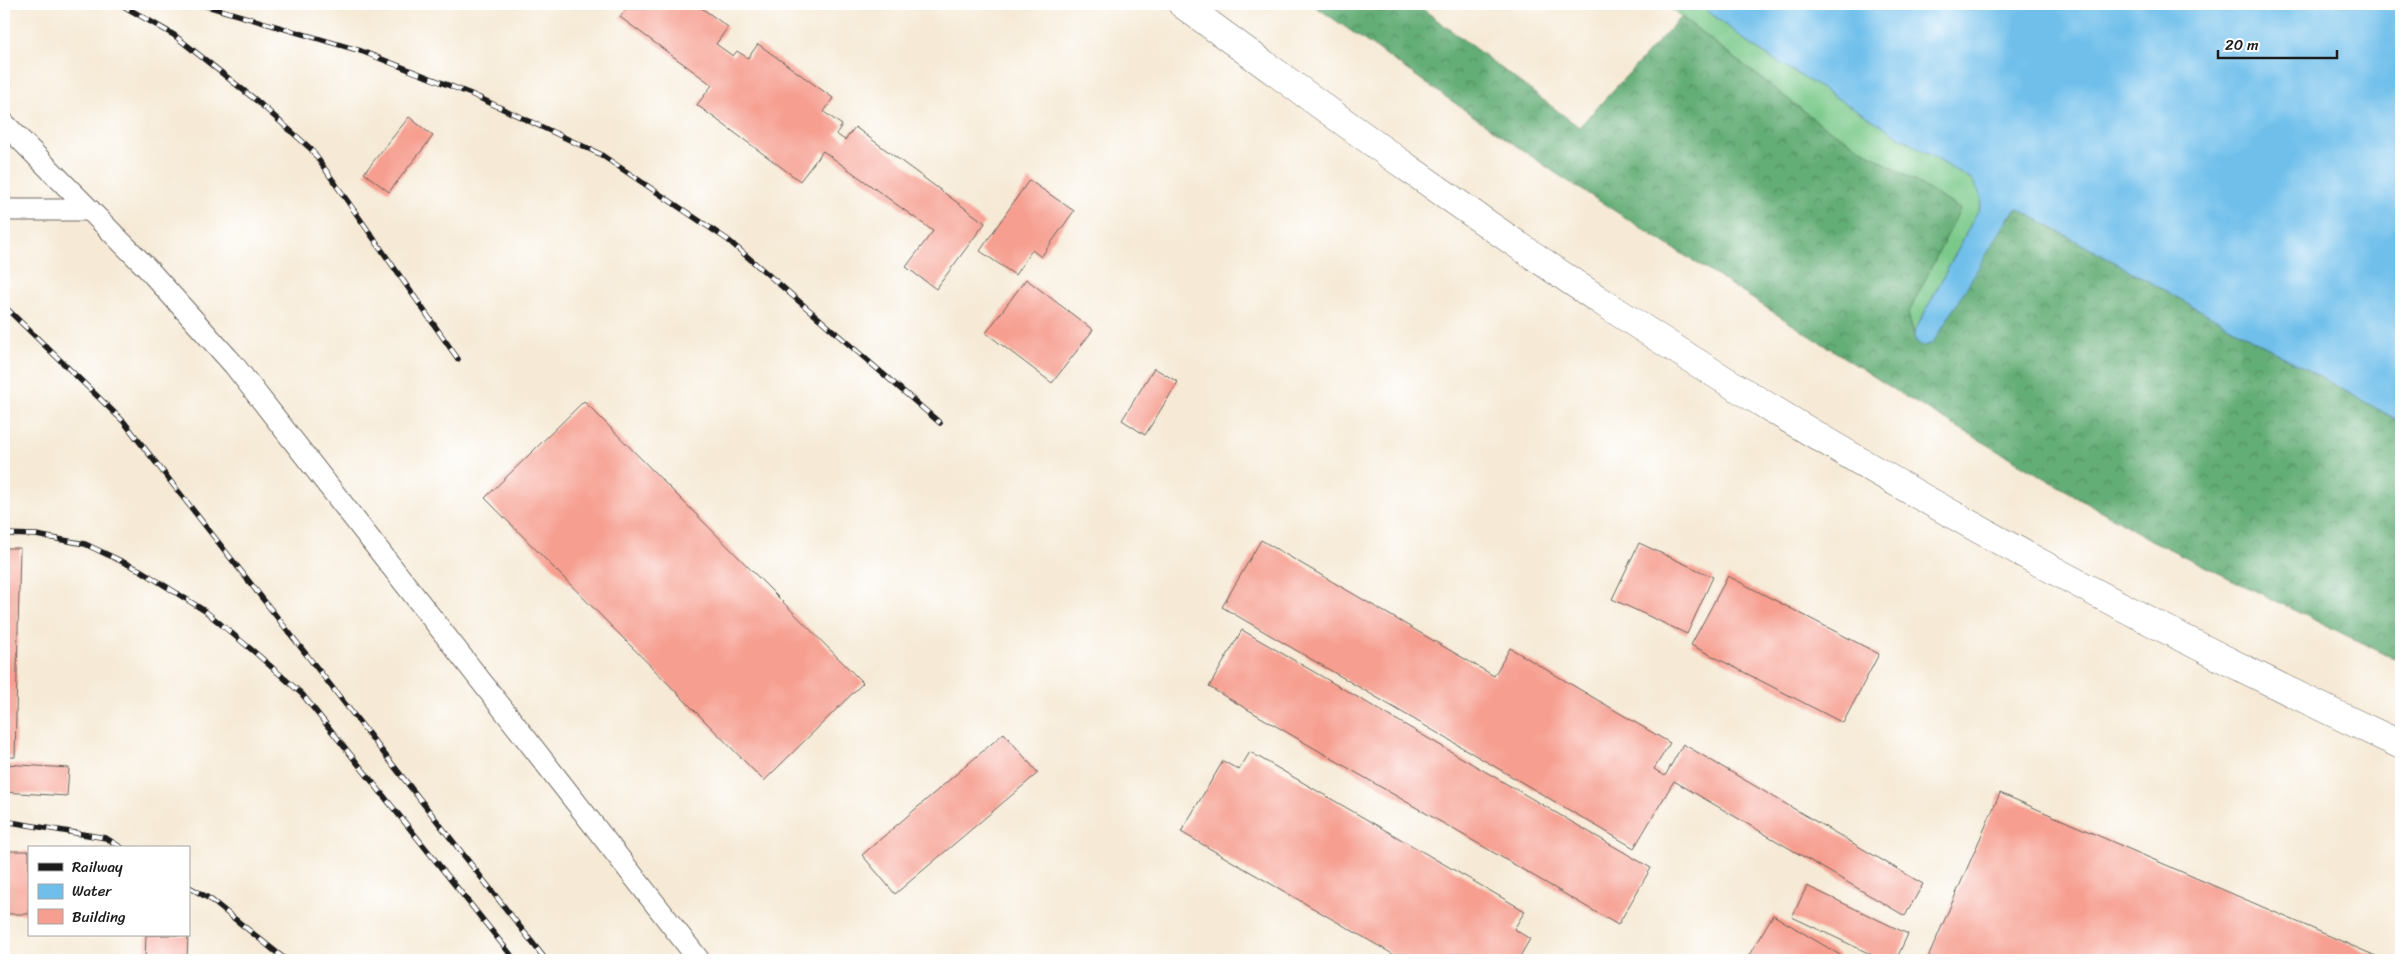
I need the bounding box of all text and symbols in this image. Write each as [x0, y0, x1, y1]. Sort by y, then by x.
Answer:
scale bar [2218, 28, 2336, 60]
text: 20 m [2225, 32, 2259, 58]
legend [28, 846, 190, 936]
text: Railway [72, 854, 123, 880]
text: Water [72, 878, 112, 904]
text: Building [72, 904, 126, 930]

